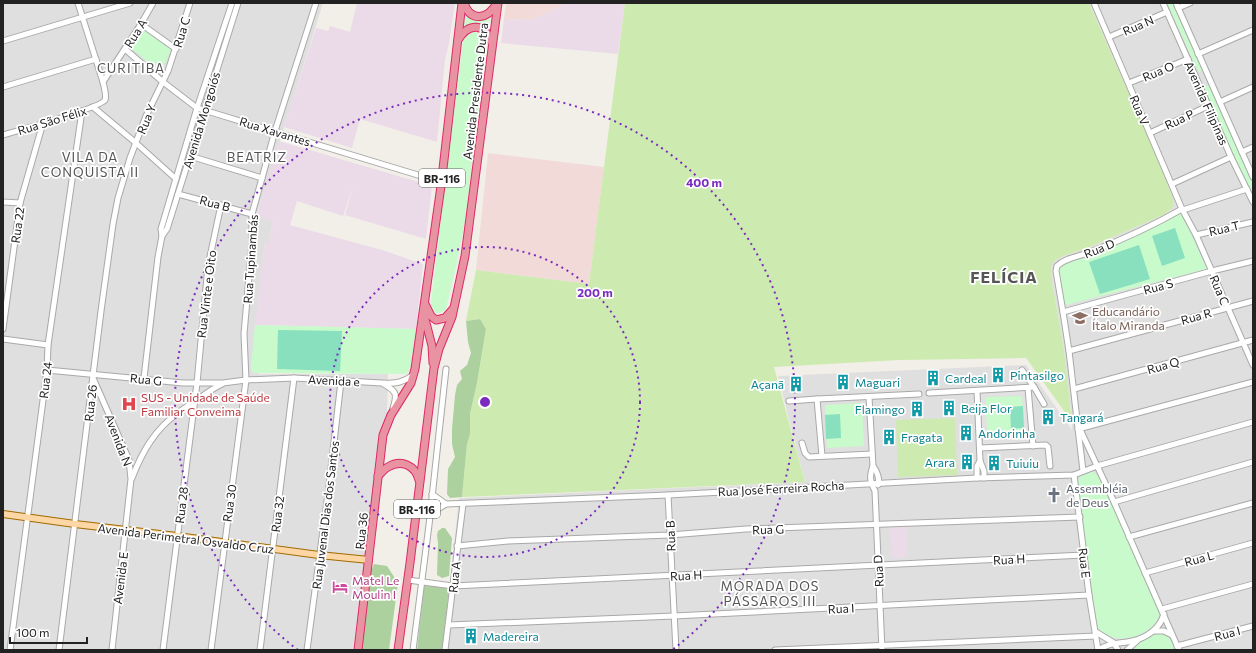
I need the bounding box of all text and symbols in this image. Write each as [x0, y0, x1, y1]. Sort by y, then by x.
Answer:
street label: Rua N [1120, 12, 1156, 38]
street label: Rua C [170, 15, 192, 49]
street label: Rua A [121, 16, 149, 50]
street label: Avenida Presidente Dutra [460, 22, 490, 160]
street label: Rua O [1140, 58, 1176, 84]
street label: Avenida Filipinas [1182, 59, 1232, 147]
district label: CURITIBA [97, 60, 165, 76]
street label: Avenida Mongoiós [180, 70, 222, 170]
street label: Rua V [1127, 93, 1153, 127]
street label: Rua Y [133, 102, 159, 136]
street label: Rua São Félix [16, 103, 89, 137]
street label: Rua P [1162, 106, 1196, 132]
street label: Rua Xavantes [238, 114, 312, 148]
district label: VILA DA CONQUISTA II [41, 149, 139, 180]
district label: BEATRIZ [227, 149, 287, 165]
road number: BR-116 [419, 169, 465, 187]
text: 400 m [686, 175, 722, 189]
street label: Rua B [198, 192, 232, 214]
street label: Rua 22 [8, 206, 27, 244]
street label: Rua Tupinambás [240, 214, 260, 304]
street label: Rua T [1207, 218, 1241, 238]
street label: Rua D [1081, 235, 1117, 261]
street label: Rua Vinte e Oito [194, 249, 218, 339]
district label: FELÍCIA [970, 267, 1038, 286]
street label: Rua C [1207, 273, 1233, 307]
street label: Rua S [1142, 275, 1174, 297]
text: 200 m [577, 285, 613, 299]
place label: Educandário Ítalo Miranda [1092, 304, 1165, 332]
street label: Rua R [1179, 305, 1213, 327]
school or university icon: Educandário Ítalo Miranda [1071, 309, 1089, 327]
street label: Rua Q [1145, 354, 1181, 376]
street label: Rua 24 [36, 361, 54, 399]
building icon: Pintasilgo [989, 366, 1007, 384]
place label: Pintasilgo [1010, 368, 1064, 382]
building icon: Cardeal [924, 369, 942, 387]
street label: Rua G [129, 370, 163, 388]
place label: Cardeal [945, 371, 987, 385]
street label: Avenida e [308, 372, 360, 388]
building icon: Maguari [834, 373, 852, 391]
building icon: Açanã [787, 375, 805, 393]
place label: Maguari [855, 375, 900, 389]
place label: Açanã [751, 377, 784, 391]
street label: Rua 26 [81, 384, 99, 422]
place label: SUS - Unidade de Saúde Familiar Conveima [141, 390, 270, 418]
hospital icon: SUS - Unidade de Saúde Familiar Conveima [120, 395, 138, 413]
centre of rings [478, 395, 492, 409]
building icon: Beija Flor [940, 399, 958, 417]
building icon: Flamingo [908, 400, 926, 418]
place label: Beija Flor [961, 401, 1012, 415]
place label: Flamingo [855, 402, 905, 416]
building icon: Tangará [1039, 408, 1057, 426]
place label: Tangará [1060, 410, 1103, 424]
street label: Avenida N [103, 412, 135, 468]
building icon: Andorinha [957, 424, 975, 442]
place label: Andorinha [978, 426, 1035, 440]
building icon: Fragata [880, 428, 898, 446]
place label: Fragata [901, 430, 943, 444]
street label: Rua Juvenal Dias dos Santos [309, 440, 342, 590]
building icon: Arara [958, 453, 976, 471]
building icon: Tuiuiu [985, 454, 1003, 472]
place label: Arara [925, 455, 955, 469]
place label: Tuiuiu [1006, 456, 1039, 470]
street label: Rua José Ferreira Rocha [717, 478, 845, 499]
place label: Assembléia de Deus [1066, 481, 1128, 509]
street label: Rua 30 [219, 483, 239, 523]
street label: Rua 28 [172, 486, 190, 524]
church icon: Assembléia de Deus [1045, 486, 1063, 504]
street label: Rua 32 [268, 495, 286, 533]
road number: BR-116 [394, 500, 440, 518]
street label: Rua 36 [352, 512, 370, 550]
street label: Avenida Perimetral Osvaldo Cruz [97, 520, 275, 556]
street label: Rua B [662, 520, 678, 552]
street label: Rua G [752, 521, 784, 537]
street label: Rua E [1076, 547, 1094, 579]
street label: Rua L [1183, 547, 1215, 569]
street label: Avenida E [110, 551, 130, 605]
street label: Rua H [993, 551, 1025, 567]
street label: Rua D [870, 554, 886, 587]
street label: Rua A [445, 561, 463, 593]
street label: Rua H [670, 567, 702, 583]
place label: Matel Le Moulin I [352, 573, 399, 601]
hotel icon: Matel Le Moulin I [331, 578, 349, 596]
district label: MORADA DOS PÁSSAROS III [721, 578, 819, 609]
street label: Rua I [827, 600, 855, 616]
scale bar [10, 619, 87, 645]
street label: Rua I [1212, 623, 1242, 643]
text: 100 m [16, 625, 50, 639]
building icon: Madereira [462, 627, 480, 645]
place label: Madereira [483, 629, 539, 643]

